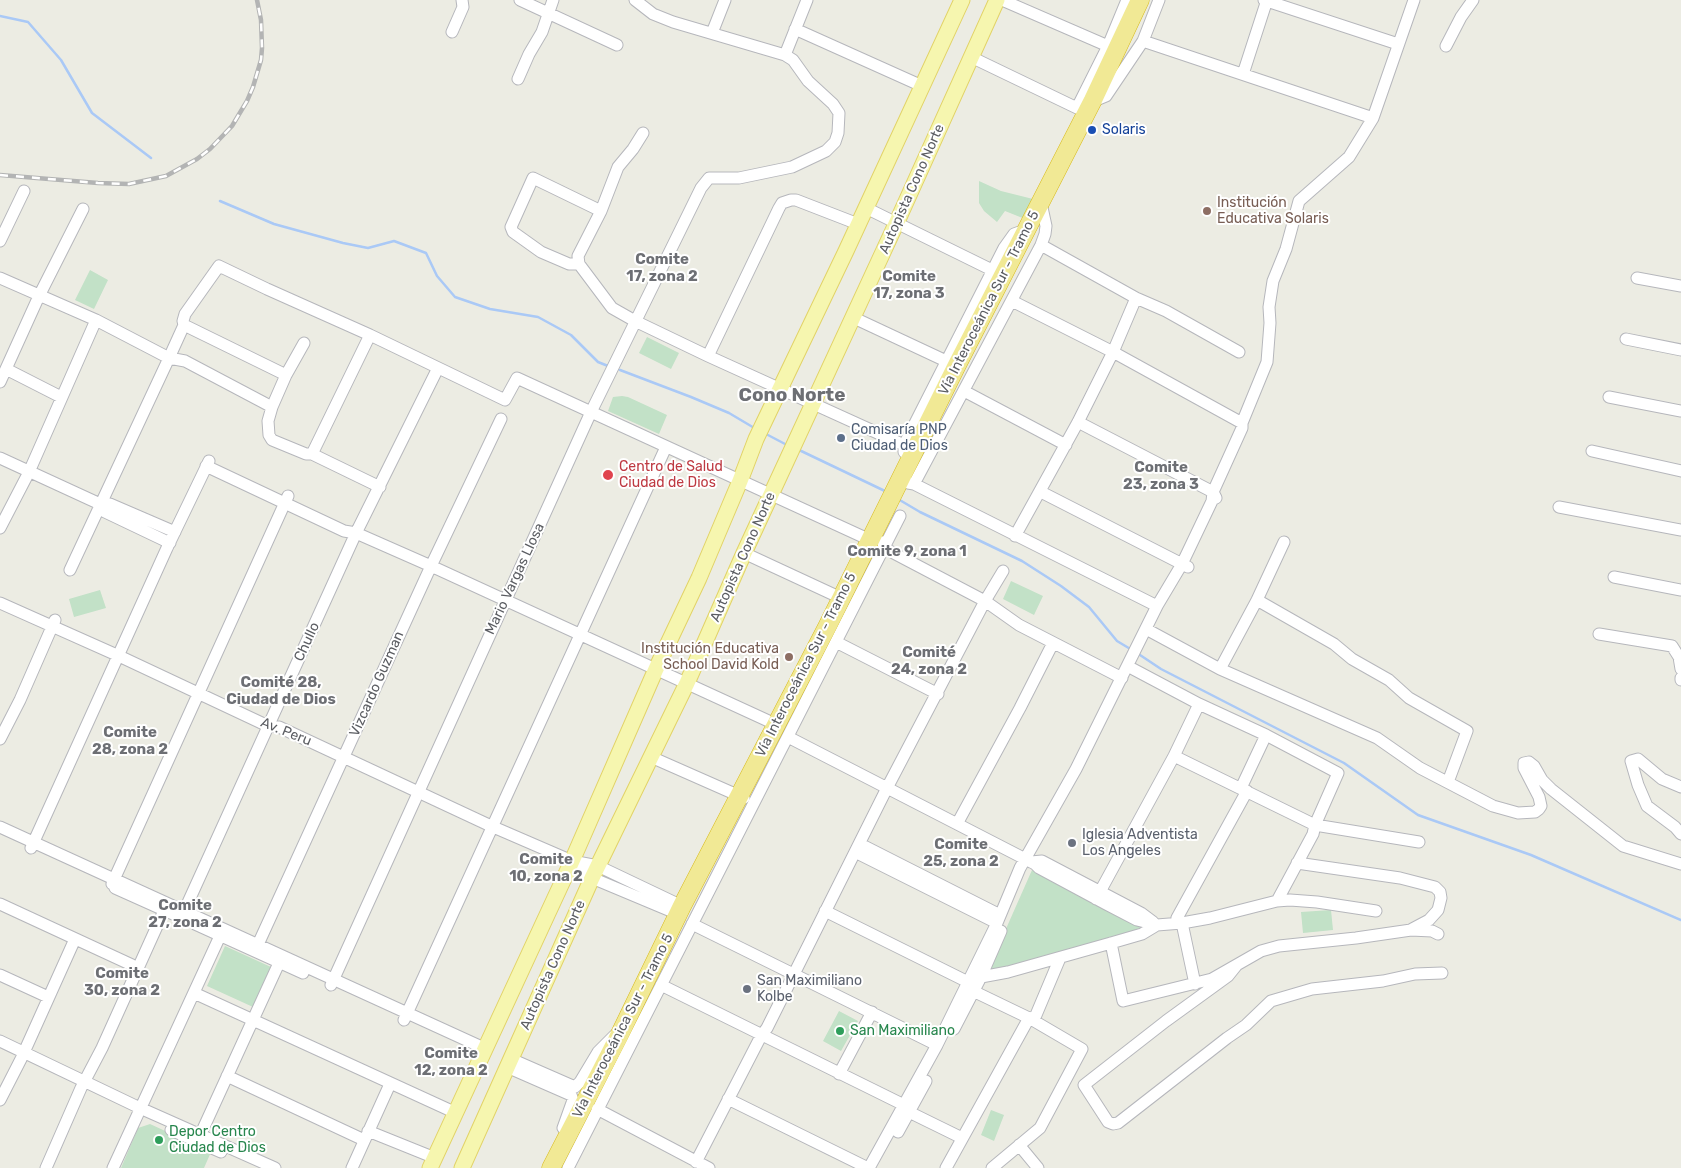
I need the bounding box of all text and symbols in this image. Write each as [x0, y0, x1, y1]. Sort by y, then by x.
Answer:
street label: Autopista Cono Norte [876, 121, 948, 257]
place label: Solaris [1102, 122, 1146, 138]
marker: Solaris [1086, 124, 1098, 136]
place label: Institución Educativa Solaris [1217, 195, 1329, 228]
marker: Institución Educativa Solaris [1201, 205, 1213, 217]
street label: Vía Interoceánica Sur - Tramo 5 [935, 208, 1043, 398]
district label: Comite 17, zona 2 [626, 251, 698, 286]
district label: Comite 17, zona 3 [873, 268, 945, 303]
district label: Cono Norte [739, 385, 845, 407]
place label: Comisaría PNP Ciudad de Dios [851, 422, 948, 454]
marker: Comisaría PNP Ciudad de Dios [835, 432, 847, 444]
place label: Centro de Salud Ciudad de Dios [619, 459, 723, 492]
district label: Comite 23, zona 3 [1123, 459, 1199, 494]
marker: Centro de Salud Ciudad de Dios [601, 468, 615, 482]
street label: Autopista Cono Norte [707, 489, 779, 625]
street label: Mario Vargas Llosa [482, 521, 548, 637]
district label: Comite 9, zona 1 [847, 543, 967, 561]
street label: Vía Interoceánica Sur - Tramo 5 [752, 570, 860, 760]
street label: Chullo [291, 620, 323, 664]
street label: Vizcardo Guzman [346, 629, 408, 739]
place label: Institución Educativa School David Kold [641, 641, 779, 674]
district label: Comité 24, zona 2 [891, 644, 967, 679]
marker: Institución Educativa School David Kold [783, 651, 795, 663]
district label: Comité 28, Ciudad de Dios [226, 674, 336, 709]
street label: Av. Peru [258, 714, 314, 750]
district label: Comite 28, zona 2 [92, 724, 168, 759]
place label: Iglesia Adventista Los Angeles [1082, 827, 1198, 860]
district label: Comite 25, zona 2 [923, 836, 999, 871]
marker: Iglesia Adventista Los Angeles [1066, 837, 1078, 849]
district label: Comite 10, zona 2 [509, 851, 583, 886]
district label: Comite 27, zona 2 [148, 897, 222, 932]
street label: Autopista Cono Norte [517, 897, 589, 1033]
street label: Vía Interoceánica Sur - Tramo 5 [569, 931, 677, 1121]
district label: Comite 30, zona 2 [84, 965, 160, 1000]
place label: San Maximiliano Kolbe [757, 973, 862, 1006]
marker: San Maximiliano Kolbe [741, 983, 753, 995]
place label: San Maximiliano [850, 1023, 955, 1039]
marker: San Maximiliano [834, 1025, 846, 1037]
district label: Comite 12, zona 2 [414, 1045, 488, 1080]
place label: Depor Centro Ciudad de Dios [169, 1124, 266, 1156]
marker: Depor Centro Ciudad de Dios [153, 1134, 165, 1146]

